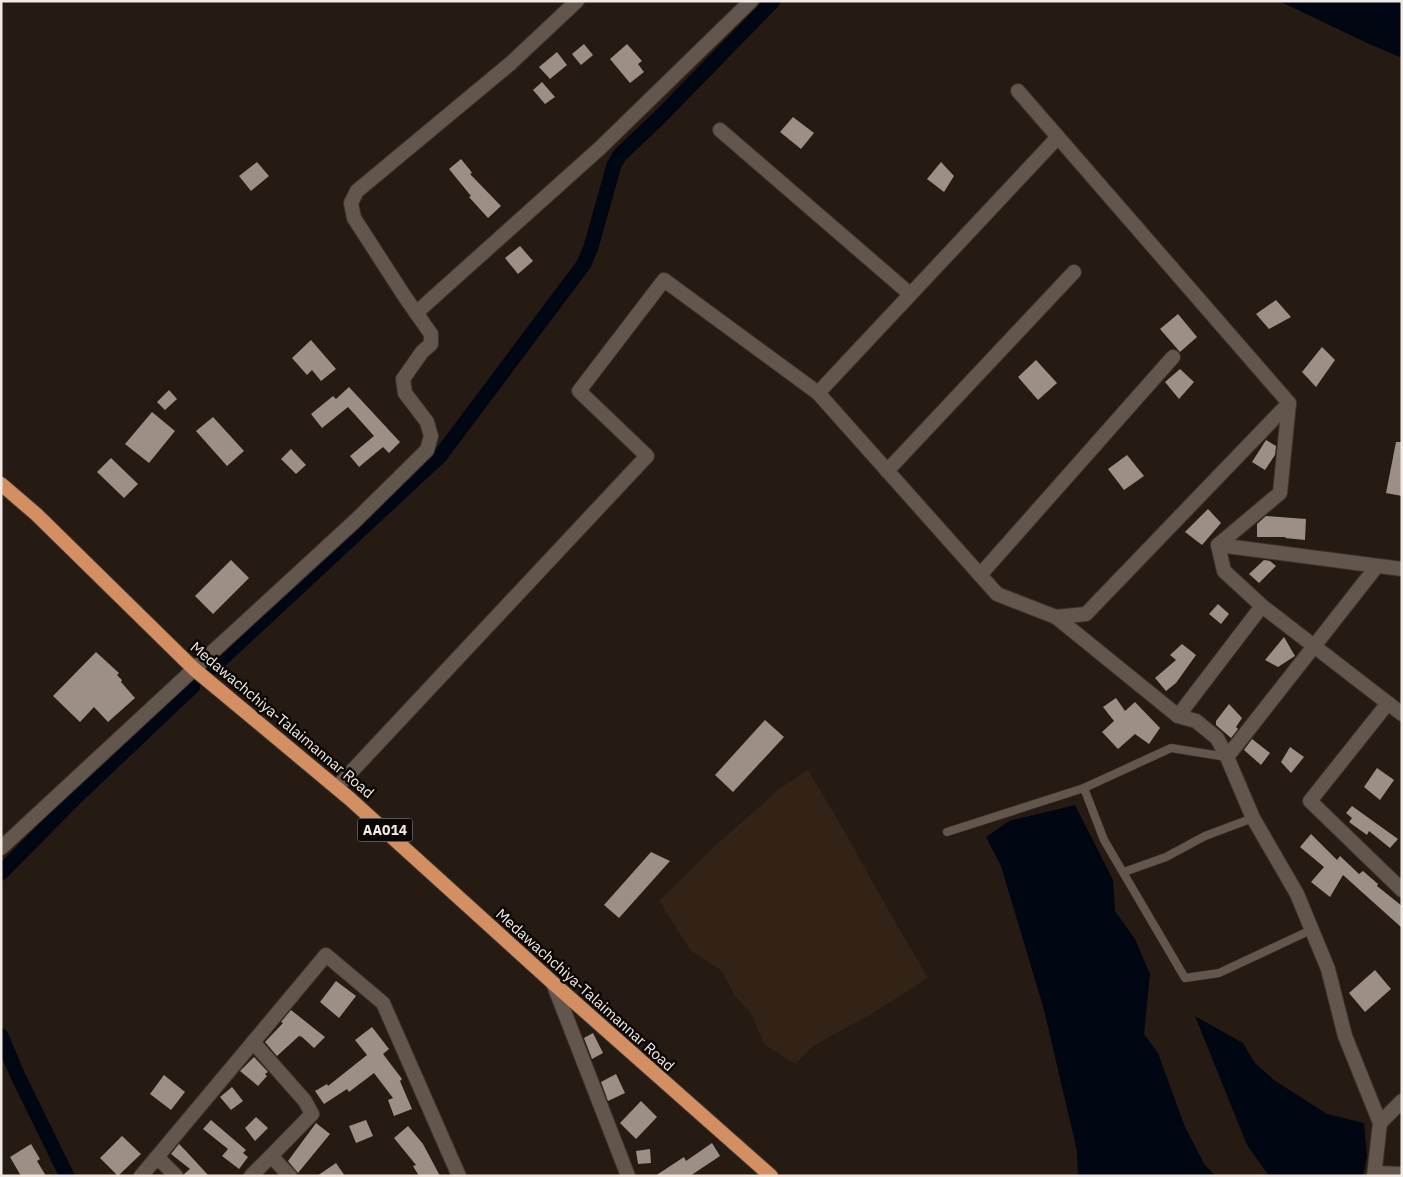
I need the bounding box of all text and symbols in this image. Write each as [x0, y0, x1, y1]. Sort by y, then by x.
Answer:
street label: Medawachchiya-Talaimannar Road [187, 637, 378, 802]
road number: AA014 [358, 818, 412, 842]
street label: Medawachchiya-Talaimannar Road [492, 904, 679, 1075]

